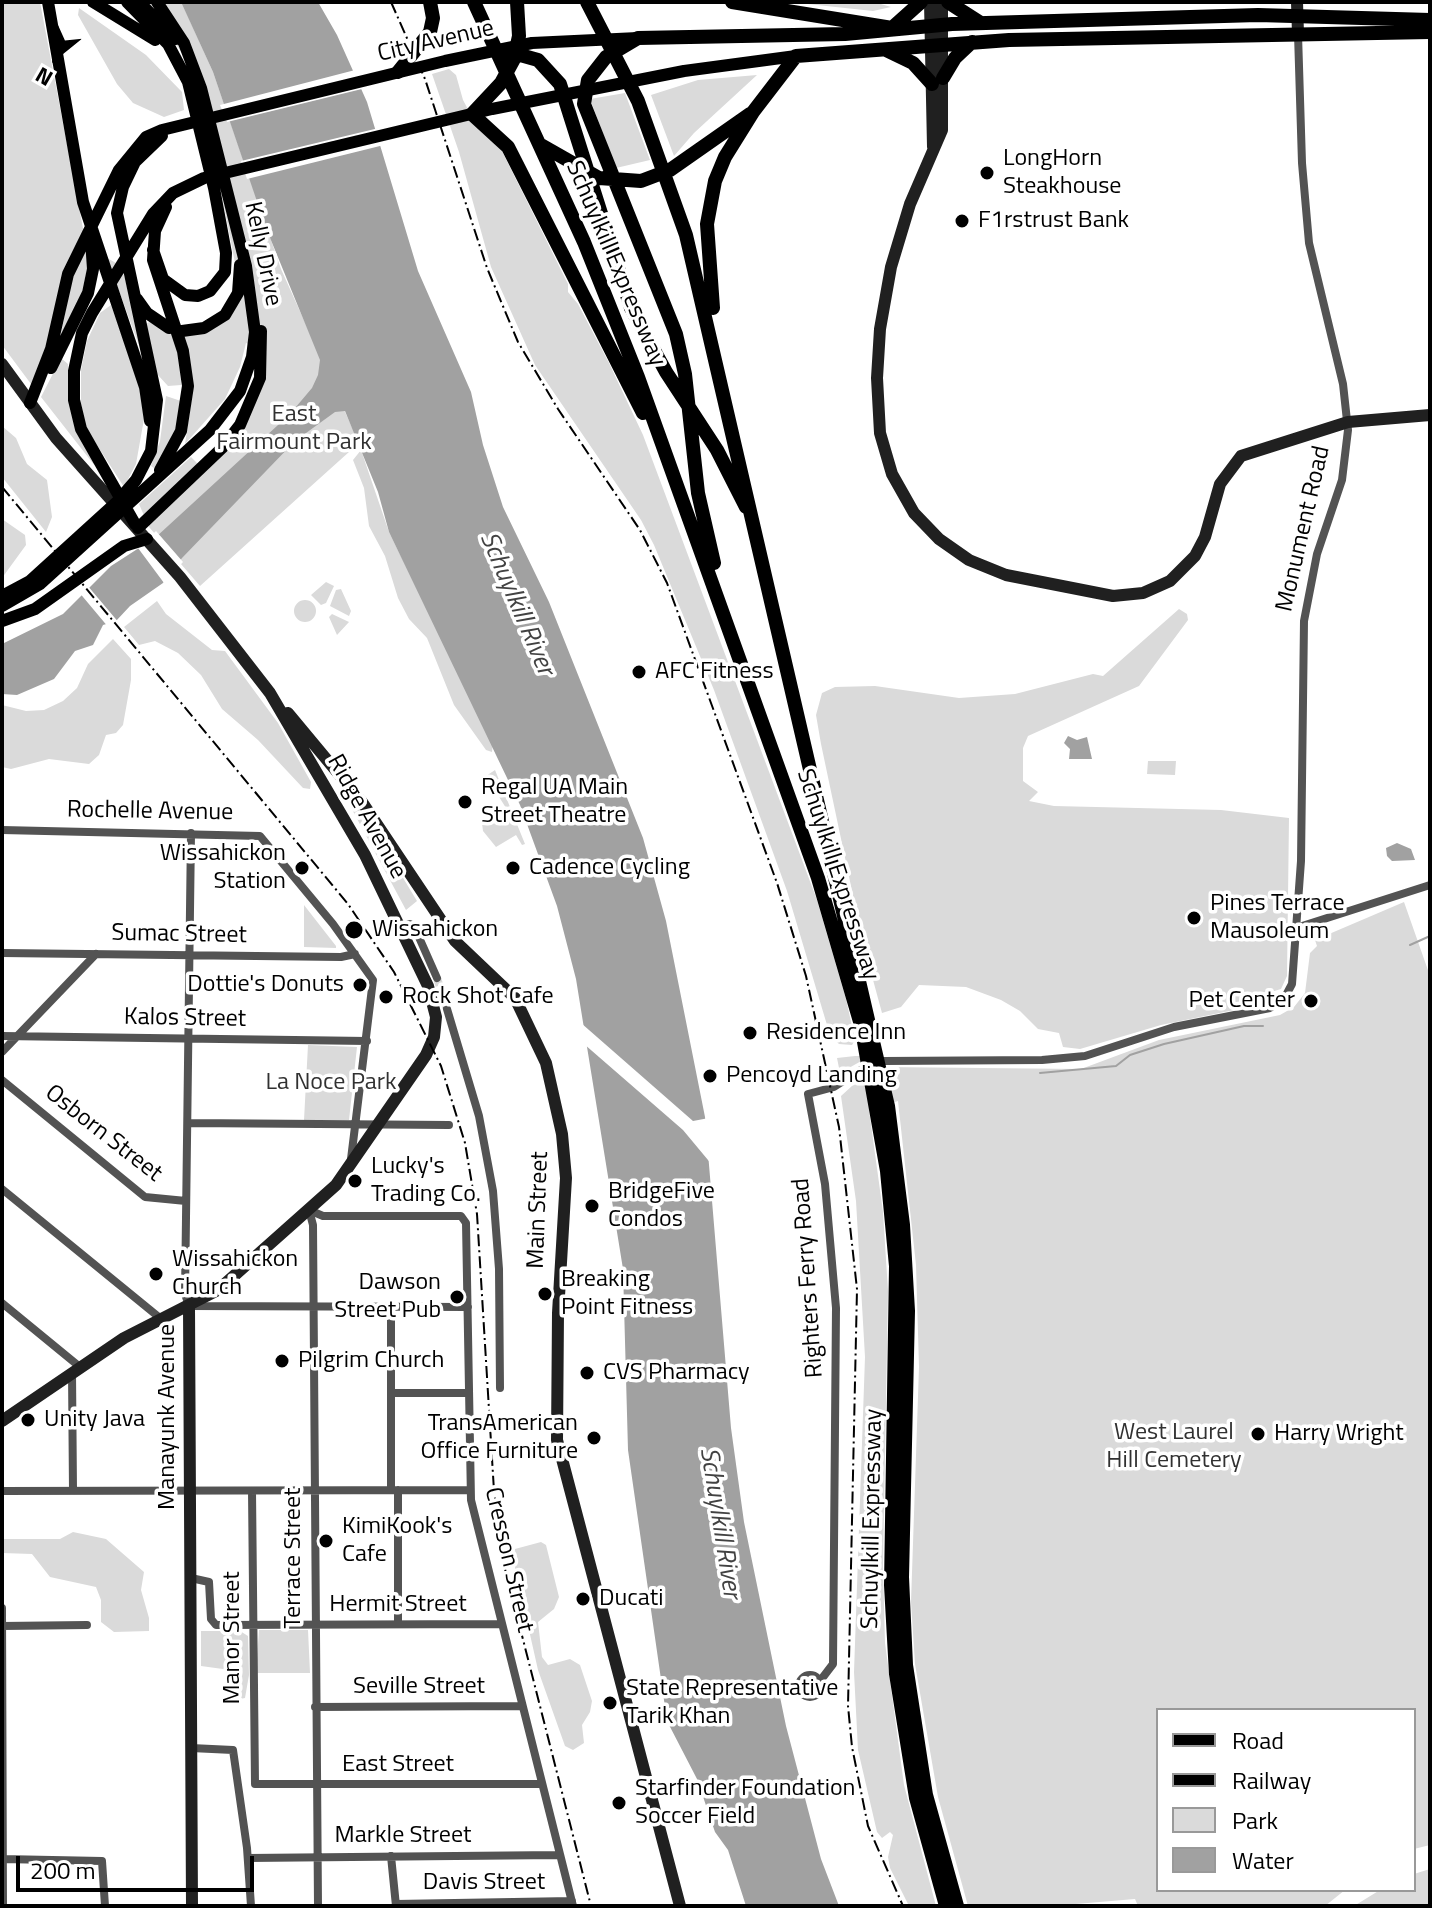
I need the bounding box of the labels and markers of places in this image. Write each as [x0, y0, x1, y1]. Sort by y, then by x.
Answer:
place label: LongHorn Steakhouse [1003, 145, 1121, 201]
marker: LongHorn Steakhouse [978, 164, 996, 182]
place label: F1rstrust Bank [978, 207, 1129, 235]
marker: F1rstrust Bank [953, 212, 971, 230]
place label: AFC Fitness [655, 658, 774, 686]
marker: AFC Fitness [630, 663, 648, 681]
place label: Regal UA Main Street Theatre [481, 774, 628, 830]
marker: Regal UA Main Street Theatre [456, 793, 474, 811]
place label: Wissahickon Station [160, 840, 286, 896]
place label: Cadence Cycling [529, 854, 690, 882]
marker: Wissahickon Station [293, 859, 311, 877]
marker: Cadence Cycling [504, 859, 522, 877]
place label: Pines Terrace Mausoleum [1210, 890, 1345, 946]
marker: Pines Terrace Mausoleum [1185, 909, 1203, 927]
place label: Wissahickon [372, 916, 498, 944]
marker: Wissahickon [343, 919, 365, 941]
place label: Dottie's Donuts [187, 971, 344, 999]
marker: Dottie's Donuts [351, 976, 369, 994]
place label: Rock Shot Cafe [402, 983, 554, 1011]
place label: Pet Center [1189, 987, 1295, 1015]
marker: Rock Shot Cafe [377, 988, 395, 1006]
marker: Pet Center [1302, 992, 1320, 1010]
place label: Residence Inn [766, 1019, 906, 1047]
marker: Residence Inn [741, 1024, 759, 1042]
place label: Pencoyd Landing [726, 1062, 897, 1090]
marker: Pencoyd Landing [701, 1067, 719, 1085]
place label: Lucky's Trading Co. [371, 1153, 481, 1209]
marker: Lucky's Trading Co. [346, 1172, 364, 1190]
place label: BridgeFive Condos [608, 1178, 715, 1234]
marker: BridgeFive Condos [583, 1197, 601, 1215]
place label: Wissahickon Church [172, 1246, 298, 1302]
marker: Wissahickon Church [147, 1265, 165, 1283]
place label: Breaking Point Fitness [561, 1266, 693, 1322]
place label: Dawson Street Pub [334, 1269, 441, 1325]
marker: Breaking Point Fitness [536, 1285, 554, 1303]
marker: Dawson Street Pub [448, 1288, 466, 1306]
place label: Pilgrim Church [298, 1347, 444, 1375]
marker: Pilgrim Church [273, 1352, 291, 1370]
place label: CVS Pharmacy [603, 1359, 750, 1387]
marker: CVS Pharmacy [578, 1364, 596, 1382]
place label: Unity Java [44, 1406, 145, 1434]
place label: TransAmerican Office Furniture [421, 1410, 578, 1466]
marker: Unity Java [19, 1411, 37, 1429]
place label: Harry Wright [1274, 1420, 1404, 1448]
marker: Harry Wright [1249, 1425, 1267, 1443]
marker: TransAmerican Office Furniture [585, 1429, 603, 1447]
place label: KimiKook's Cafe [342, 1513, 452, 1569]
marker: KimiKook's Cafe [317, 1532, 335, 1550]
place label: Ducati [599, 1585, 663, 1613]
marker: Ducati [574, 1590, 592, 1608]
place label: State Representative Tarik Khan [626, 1675, 838, 1731]
marker: State Representative Tarik Khan [601, 1694, 619, 1712]
place label: Starfinder Foundation Soccer Field [635, 1775, 855, 1831]
marker: Starfinder Foundation Soccer Field [610, 1794, 628, 1812]

